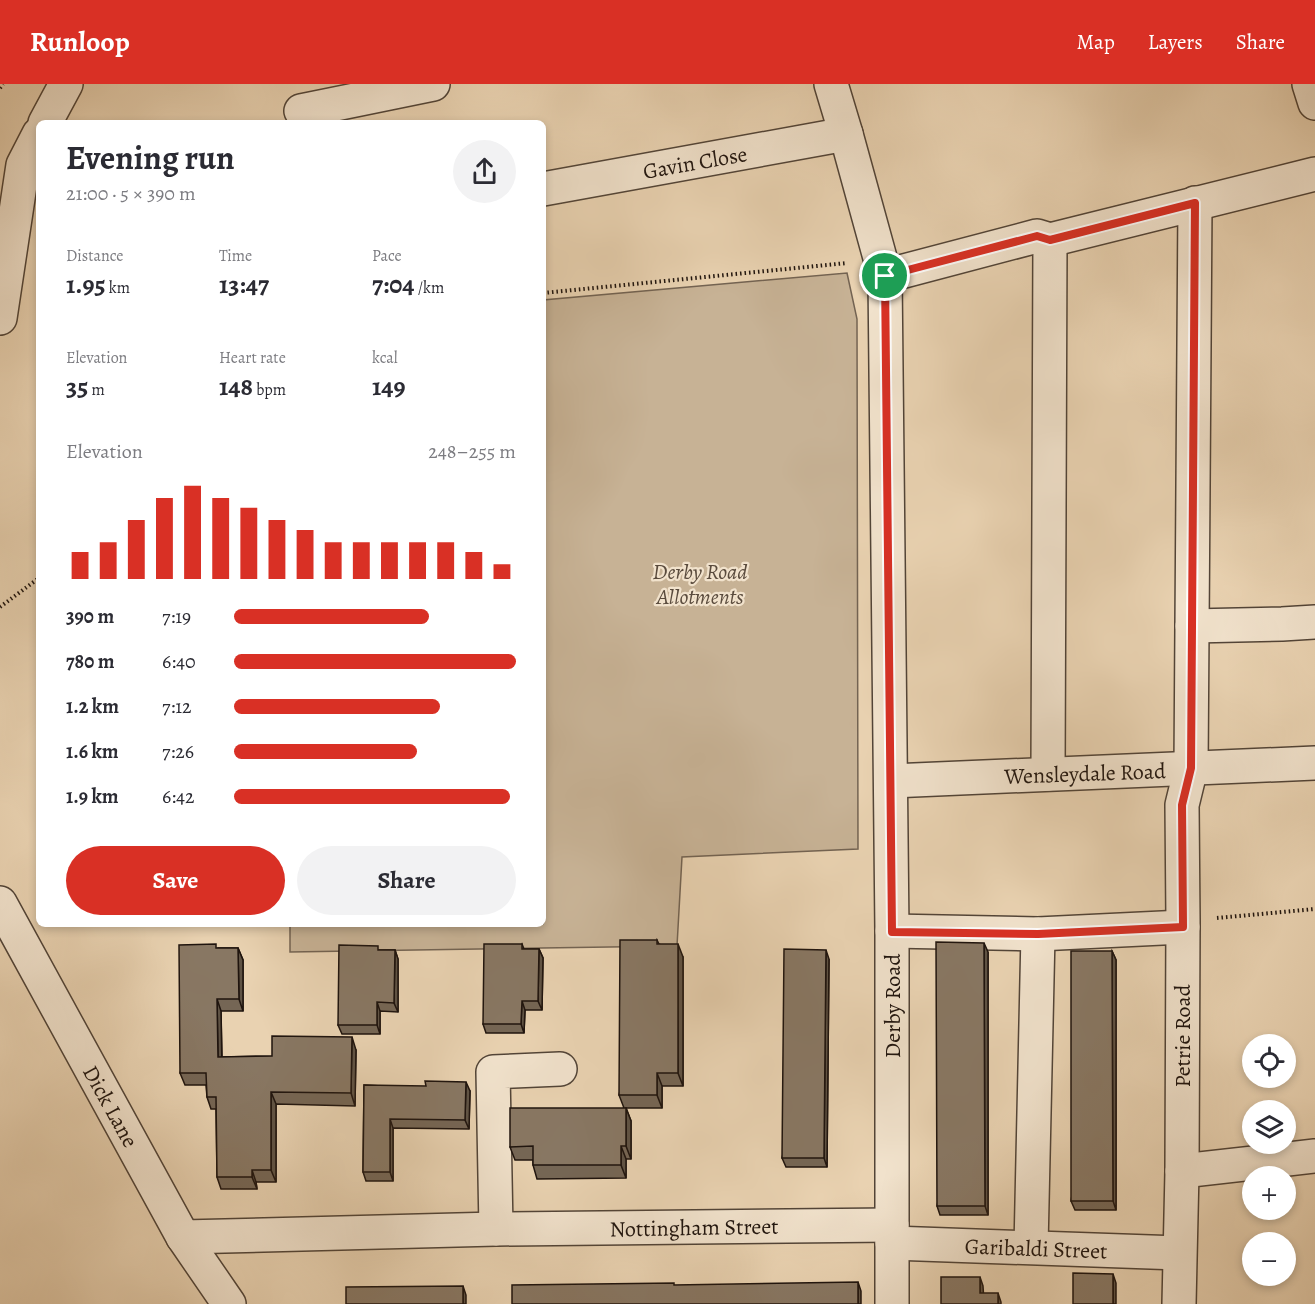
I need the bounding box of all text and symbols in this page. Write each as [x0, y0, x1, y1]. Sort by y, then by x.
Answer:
text: Runloop [30, 23, 130, 61]
text: Map [1076, 28, 1115, 56]
text: Layers [1148, 28, 1203, 56]
text: Share [1236, 28, 1285, 56]
text: Evening run [66, 135, 235, 180]
street label: Gavin Close [641, 139, 750, 187]
button: share [453, 140, 516, 203]
text: 21:00 · 5 × 390 m [66, 180, 196, 207]
text: Distance [66, 245, 123, 267]
text: Time [219, 245, 252, 267]
text: Pace [372, 245, 402, 267]
pin [859, 250, 910, 301]
icon: arrive [868, 259, 901, 292]
text: 1.95 [66, 267, 106, 302]
text: 13:47 [219, 267, 269, 302]
text: 7:04 [372, 267, 415, 302]
text: km [106, 277, 130, 299]
text: /km [415, 277, 444, 299]
text: Elevation [66, 347, 127, 369]
text: Heart rate [219, 347, 286, 369]
text: kcal [372, 347, 398, 369]
text: 35 [66, 369, 88, 404]
text: 148 [219, 369, 253, 404]
text: 149 [372, 369, 406, 404]
text: m [88, 379, 105, 401]
text: bpm [253, 379, 286, 401]
text: Elevation [66, 438, 143, 465]
text: 248–255 m [428, 438, 516, 465]
park label: Derby Road Allotments [653, 557, 747, 612]
text: 390 m [66, 603, 114, 630]
text: 7:19 [162, 603, 191, 630]
text: 780 m [66, 648, 114, 675]
text: 6:40 [162, 648, 196, 675]
text: 1.2 km [66, 693, 119, 720]
text: 7:12 [162, 693, 192, 720]
text: 1.6 km [66, 738, 119, 765]
text: 7:26 [162, 738, 194, 765]
street label: Wensleydale Road [1003, 756, 1167, 792]
text: 1.9 km [66, 783, 119, 810]
text: 6:42 [162, 783, 195, 810]
button: Save [66, 846, 285, 915]
button: Share [297, 846, 516, 915]
street label: Derby Road [878, 954, 908, 1058]
street label: Petrie Road [1168, 984, 1198, 1087]
map controls [1242, 1034, 1296, 1286]
button: locate [1242, 1034, 1296, 1088]
street label: Dick Lane [75, 1060, 145, 1153]
button: layers [1242, 1100, 1296, 1154]
button: + [1242, 1166, 1296, 1220]
street label: Nottingham Street [609, 1212, 779, 1244]
street label: Garibaldi Street [964, 1232, 1108, 1266]
button: − [1242, 1232, 1296, 1286]

